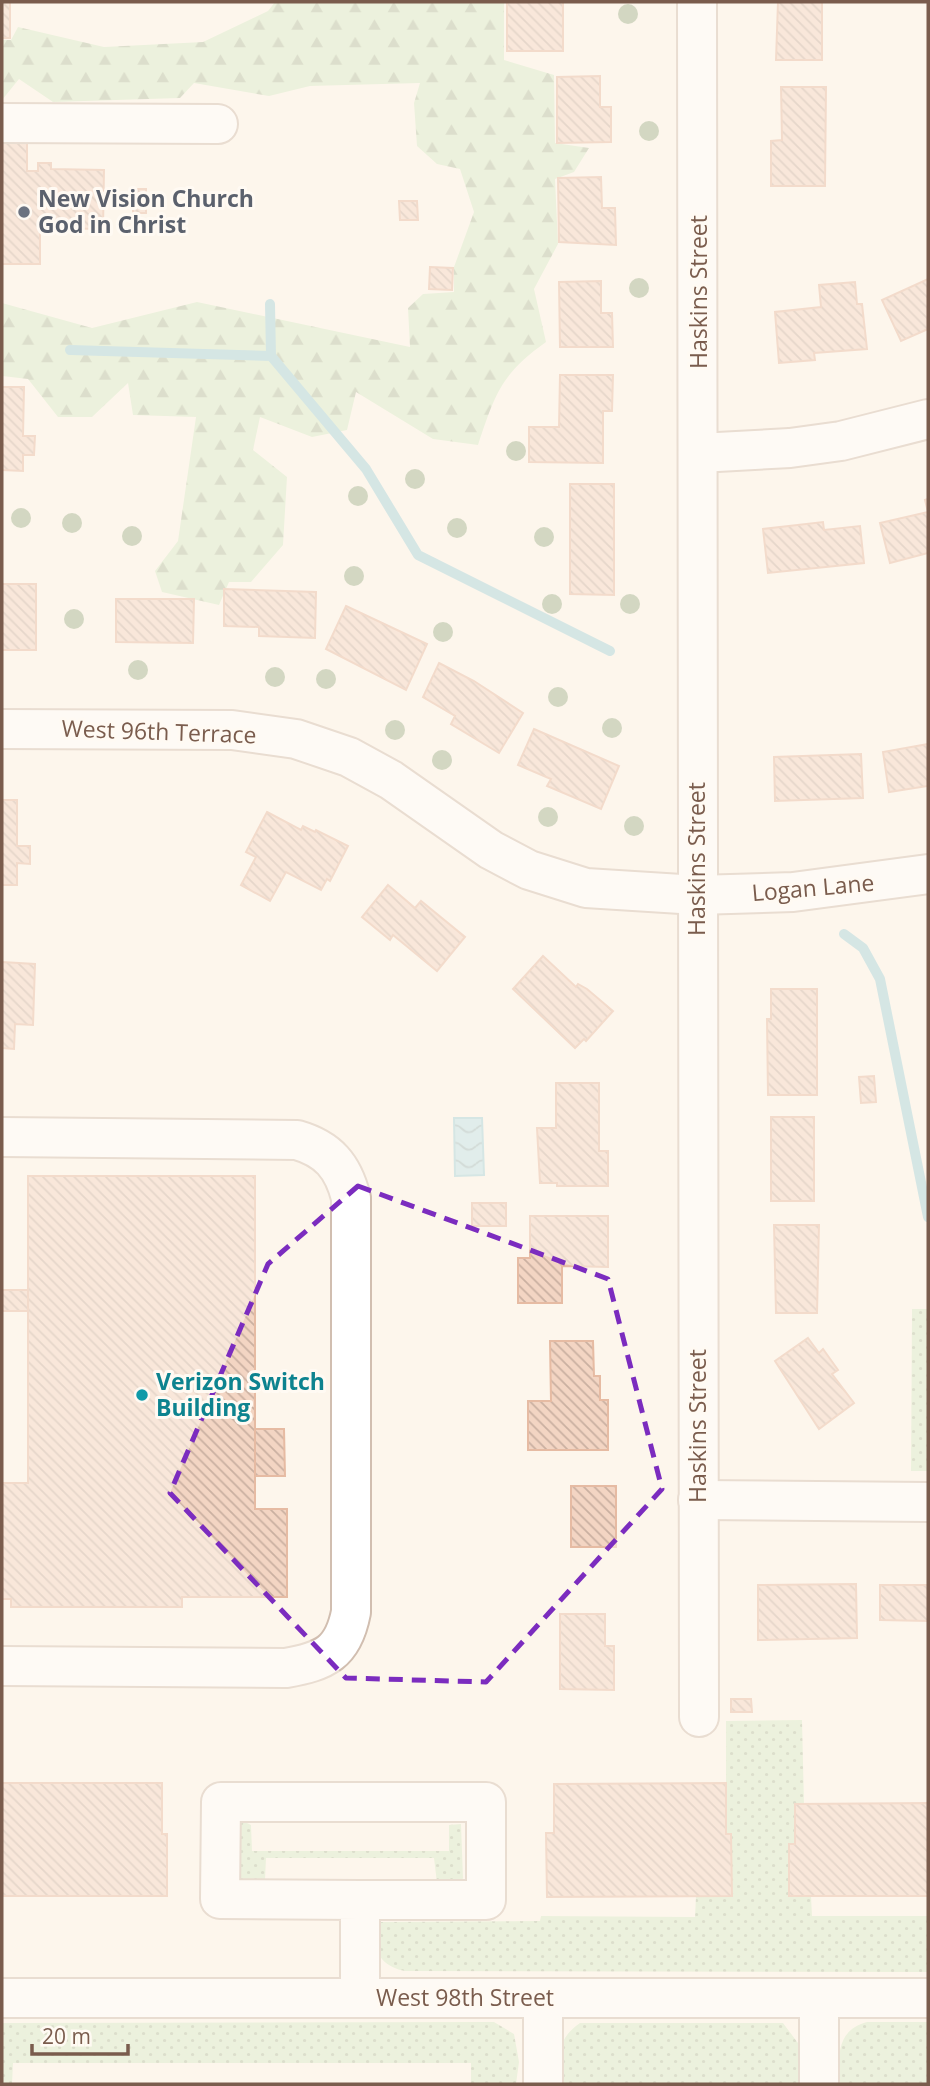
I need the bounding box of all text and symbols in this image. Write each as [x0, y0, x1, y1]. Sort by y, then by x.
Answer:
place label: New Vision Church God in Christ [38, 182, 254, 240]
marker: New Vision Church God in Christ [16, 204, 32, 220]
street label: Haskins Street [682, 215, 714, 369]
street label: West 96th Terrace [61, 712, 257, 750]
street label: Haskins Street [680, 782, 712, 936]
street label: Logan Lane [750, 866, 876, 908]
street label: Haskins Street [681, 1349, 713, 1503]
place label: Verizon Switch Building [156, 1365, 325, 1423]
marker: Verizon Switch Building [134, 1387, 150, 1403]
street label: West 98th Street [376, 1981, 554, 2013]
scale bar [32, 2012, 128, 2056]
text: 20 m [42, 2022, 91, 2050]

